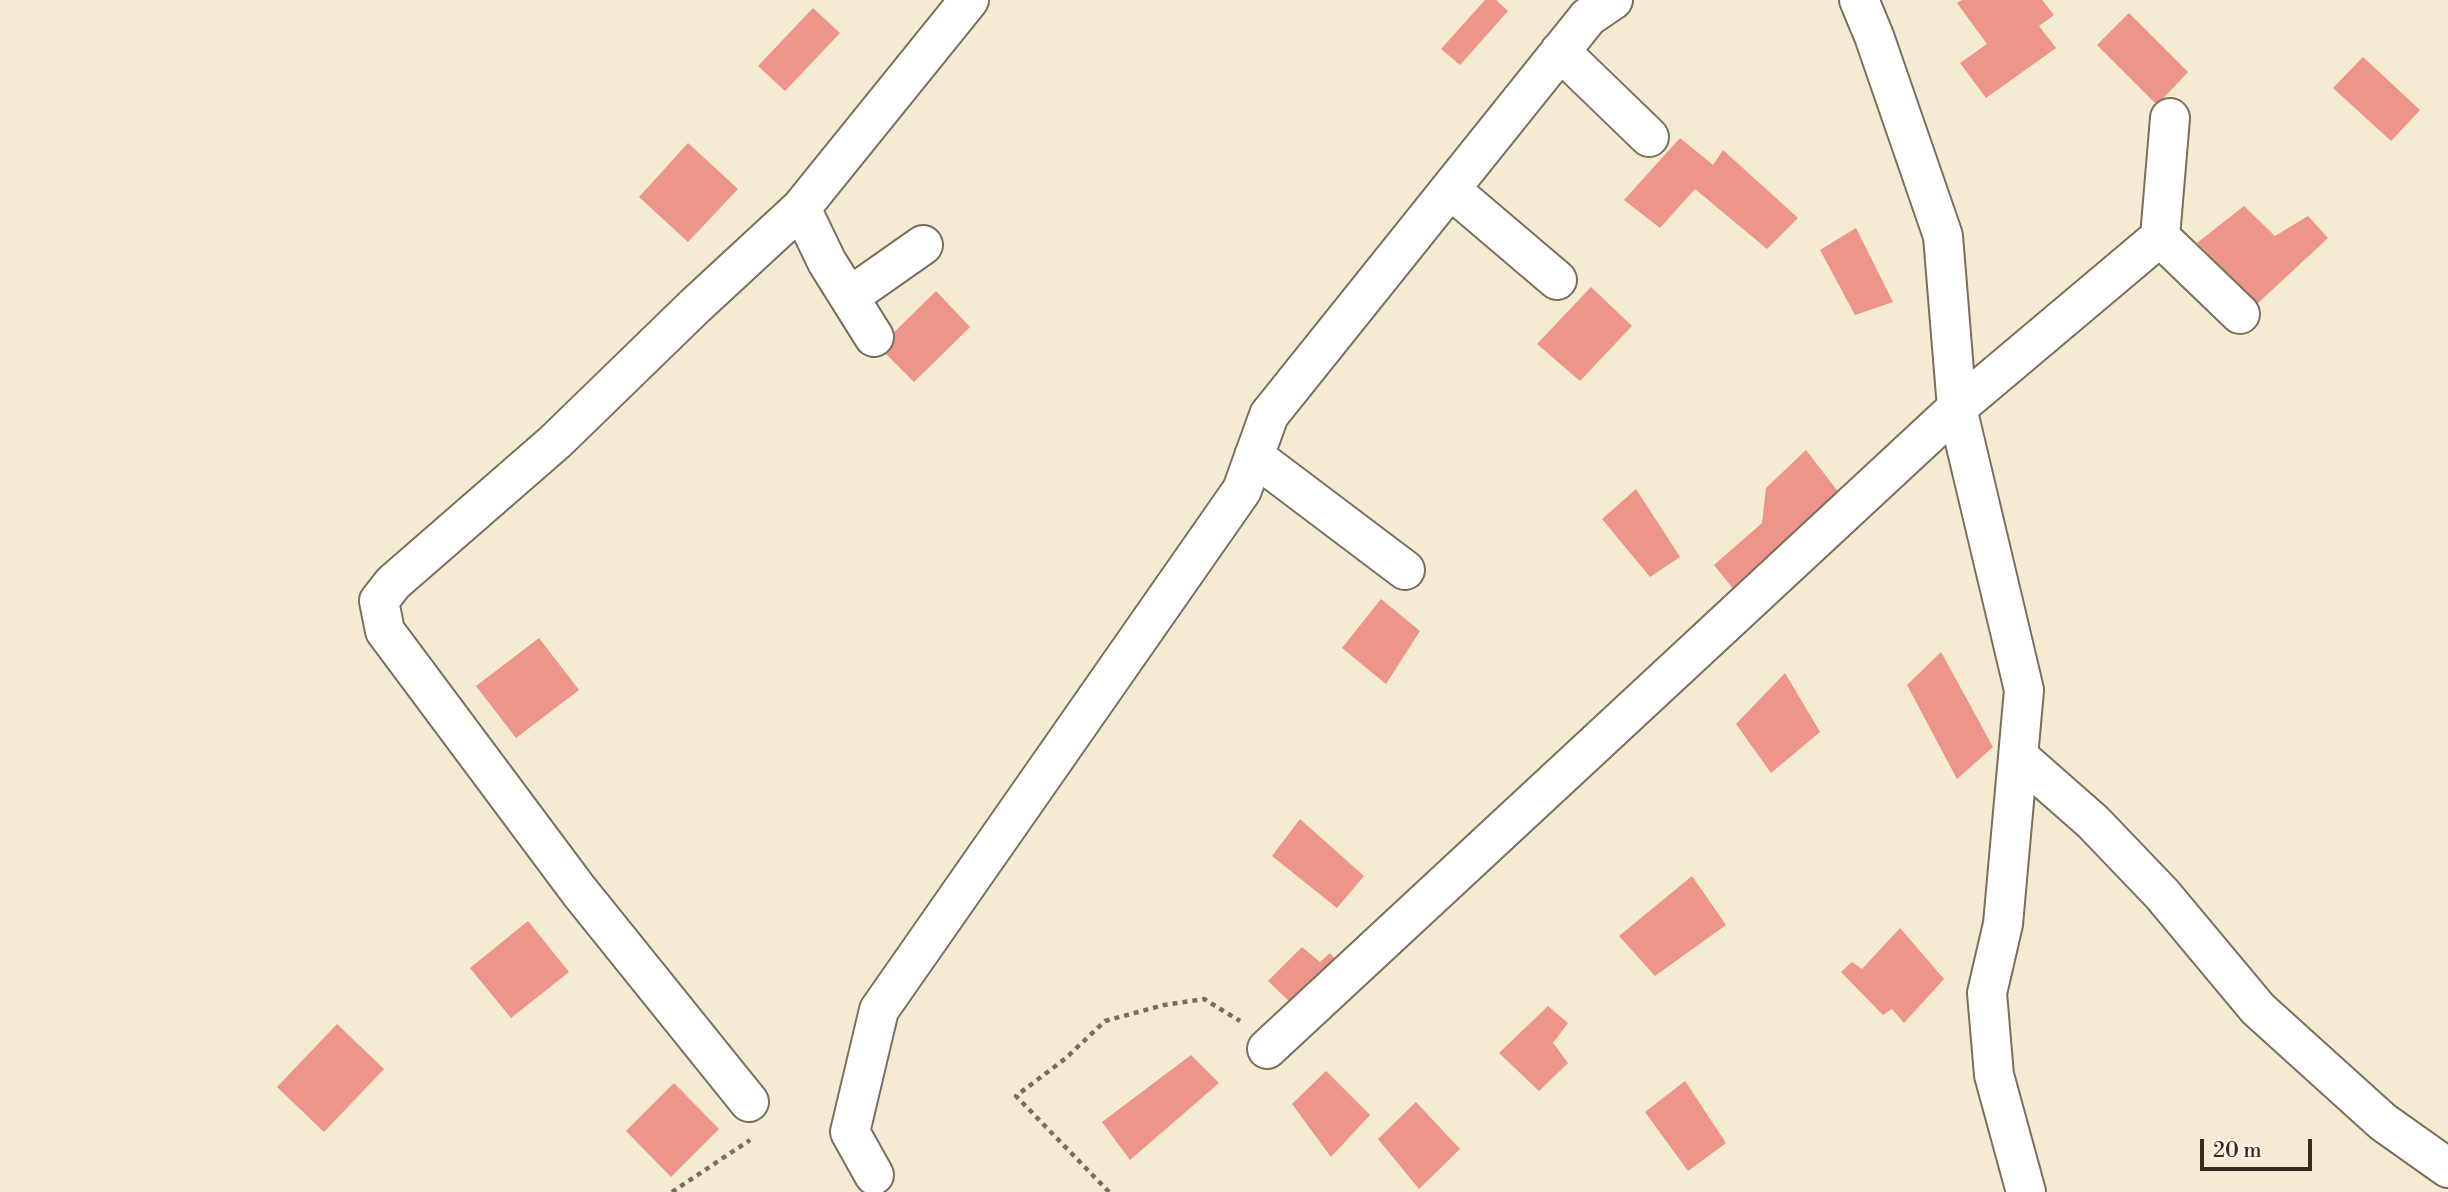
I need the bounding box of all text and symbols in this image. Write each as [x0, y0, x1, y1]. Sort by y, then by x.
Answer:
scale bar [2203, 1126, 2315, 1170]
text: 20 m [2213, 1138, 2262, 1164]

